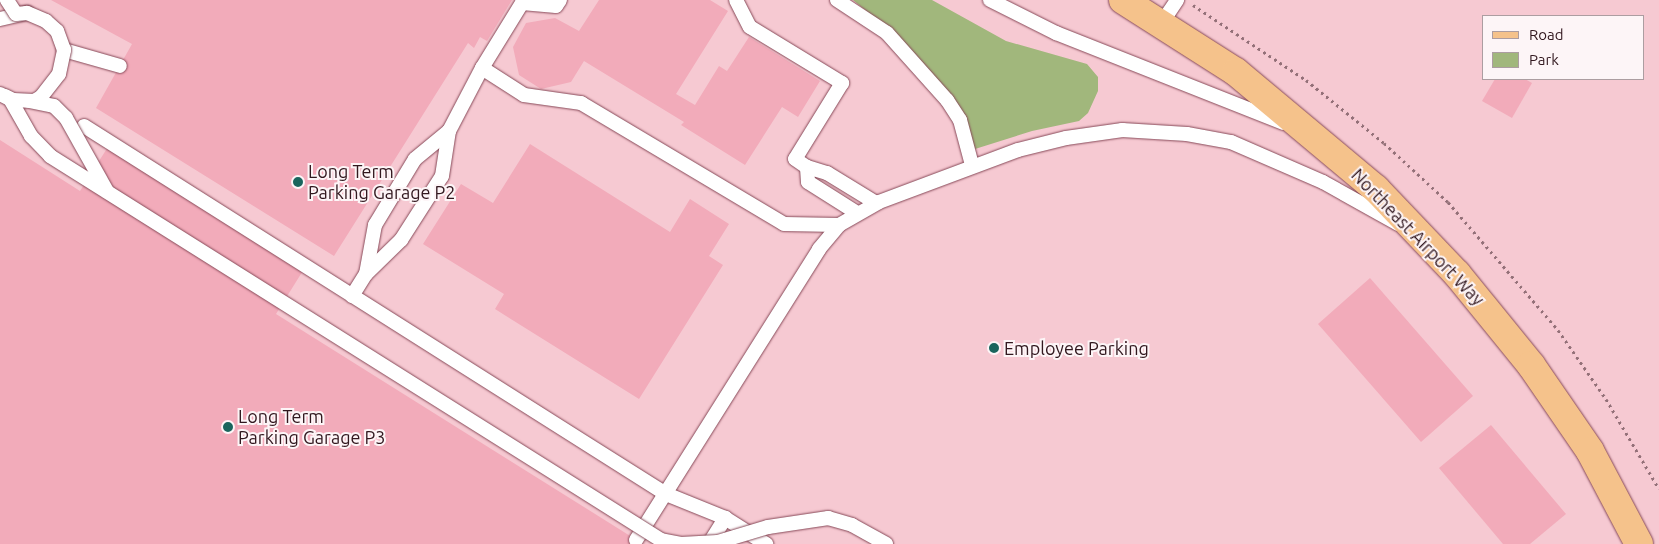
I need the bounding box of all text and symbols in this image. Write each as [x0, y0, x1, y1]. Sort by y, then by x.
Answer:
legend [1482, 15, 1644, 80]
text: Road [1529, 26, 1564, 43]
text: Park [1529, 51, 1559, 68]
place label: Long Term Parking Garage P2 [308, 161, 455, 203]
street label: Northeast Airport Way [1347, 164, 1489, 310]
marker: Long Term Parking Garage P2 [292, 176, 304, 188]
place label: Employee Parking [1004, 337, 1149, 359]
marker: Employee Parking [988, 342, 1000, 354]
place label: Long Term Parking Garage P3 [238, 406, 385, 448]
marker: Long Term Parking Garage P3 [222, 421, 234, 433]

